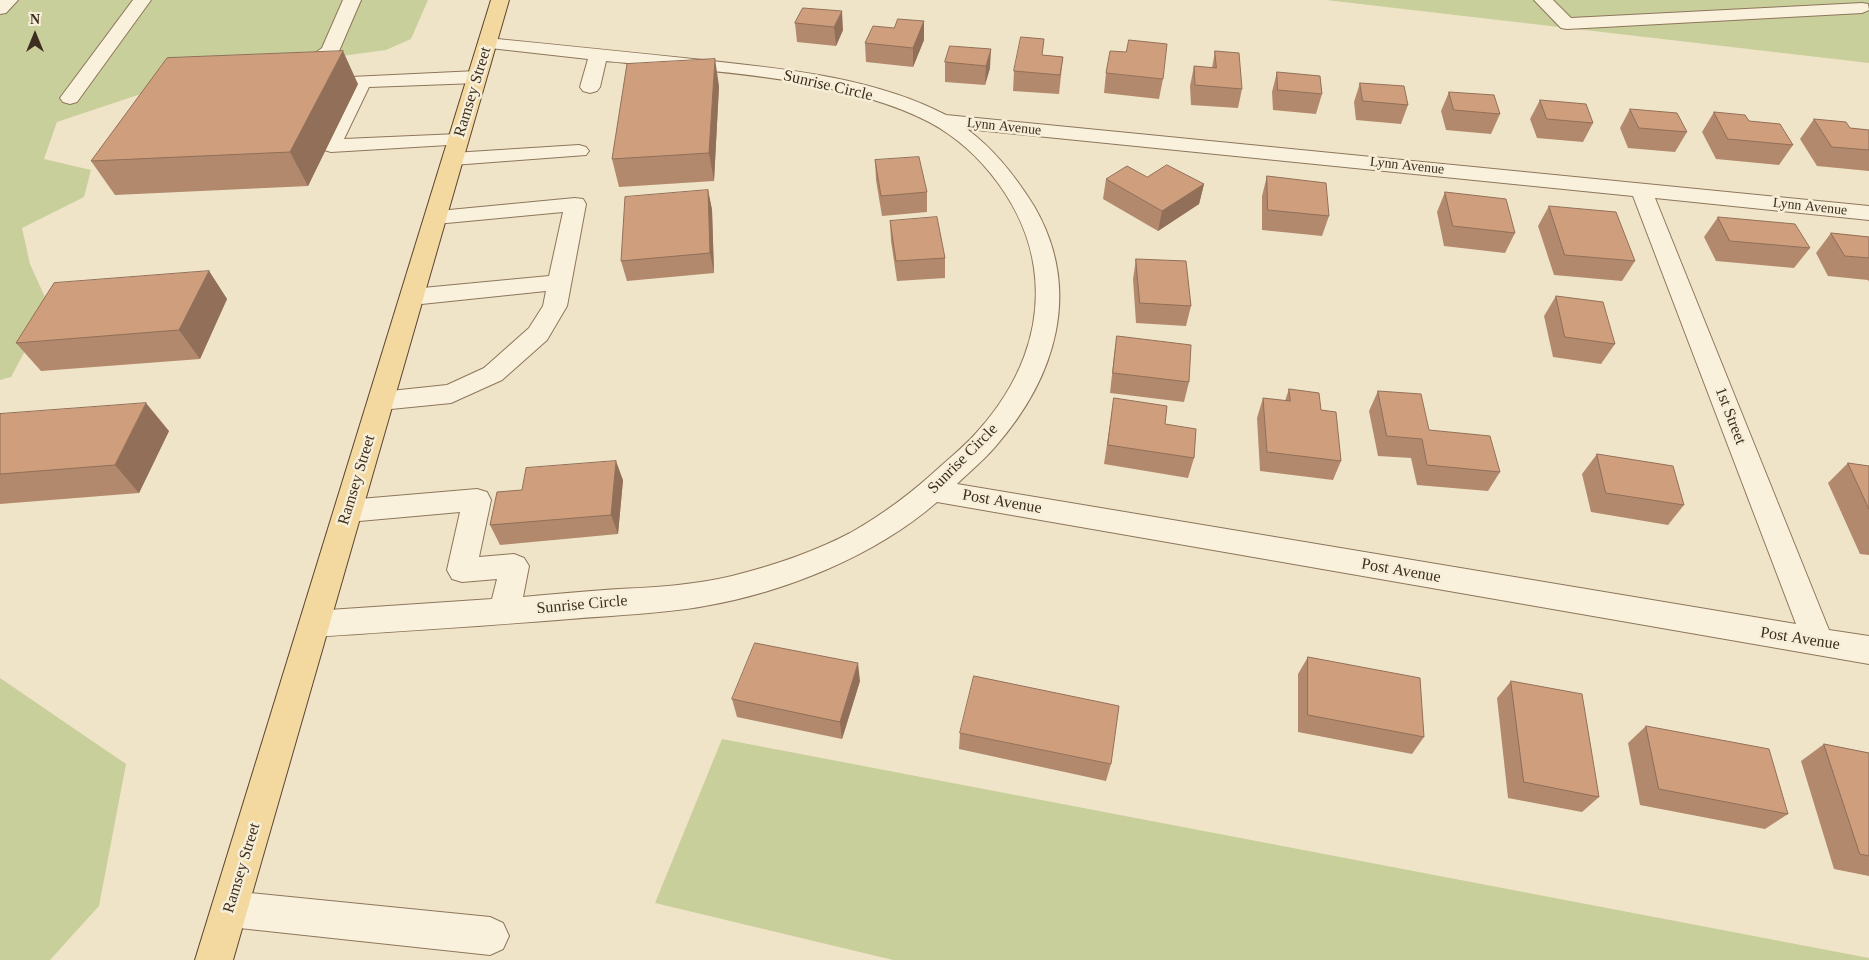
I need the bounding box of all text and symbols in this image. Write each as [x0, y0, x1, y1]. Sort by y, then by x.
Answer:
north arrow [10, 10, 60, 60]
text: N [30, 12, 40, 27]
street label: Ramsey Street [450, 45, 496, 139]
street label: Sunrise Circle [781, 66, 875, 106]
street label: Lynn Avenue [966, 115, 1042, 139]
street label: Lynn Avenue [1369, 154, 1445, 178]
street label: Lynn Avenue [1772, 195, 1848, 219]
street label: 1st Street [1710, 385, 1750, 447]
street label: Sunrise Circle [924, 420, 1002, 498]
street label: Ramsey Street [334, 433, 380, 527]
street label: Post Avenue [961, 486, 1043, 518]
street label: Post Avenue [1360, 555, 1442, 587]
street label: Sunrise Circle [536, 591, 628, 619]
street label: Post Avenue [1759, 623, 1841, 655]
street label: Ramsey Street [219, 821, 265, 915]

